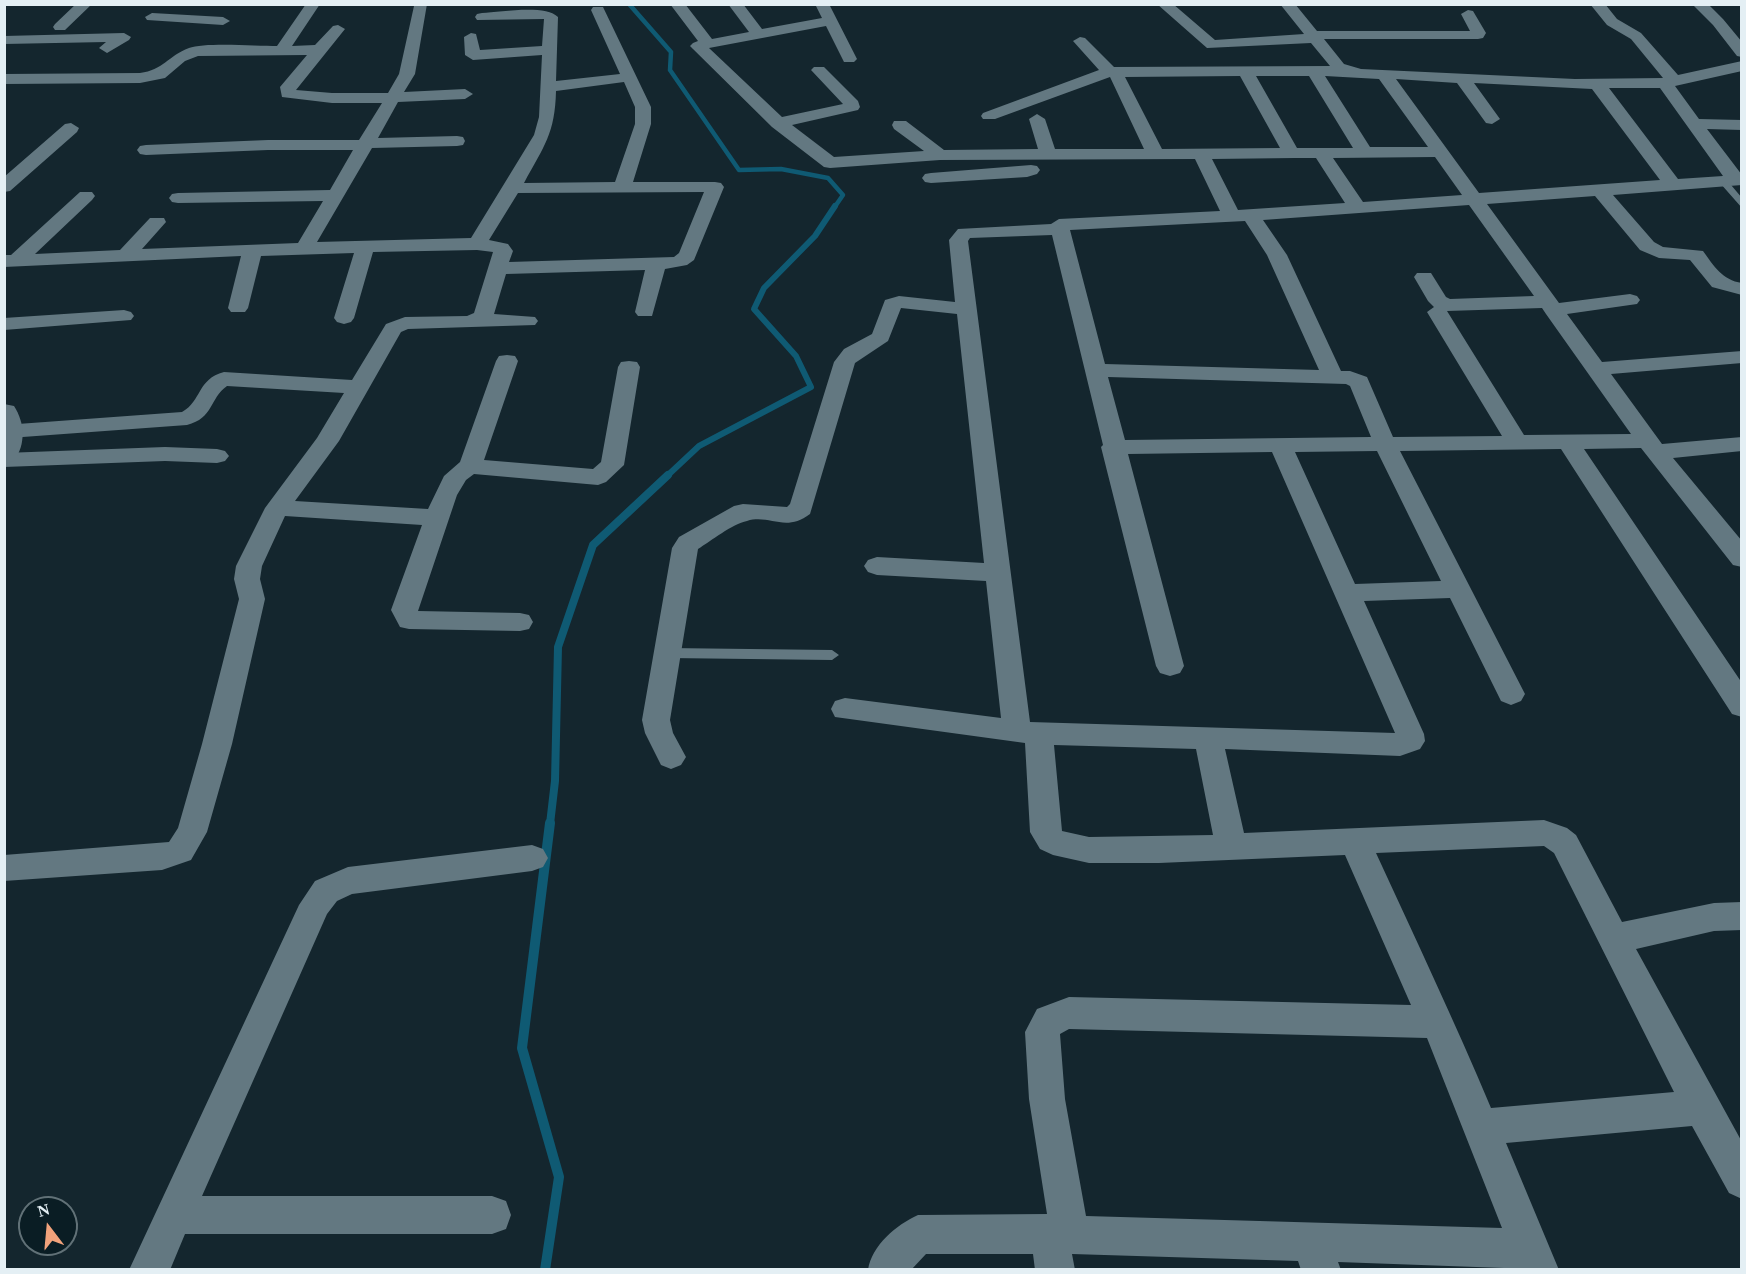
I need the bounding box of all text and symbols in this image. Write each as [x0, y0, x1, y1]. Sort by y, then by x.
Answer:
north arrow [18, 1196, 78, 1256]
text: N [36, 1200, 51, 1220]

